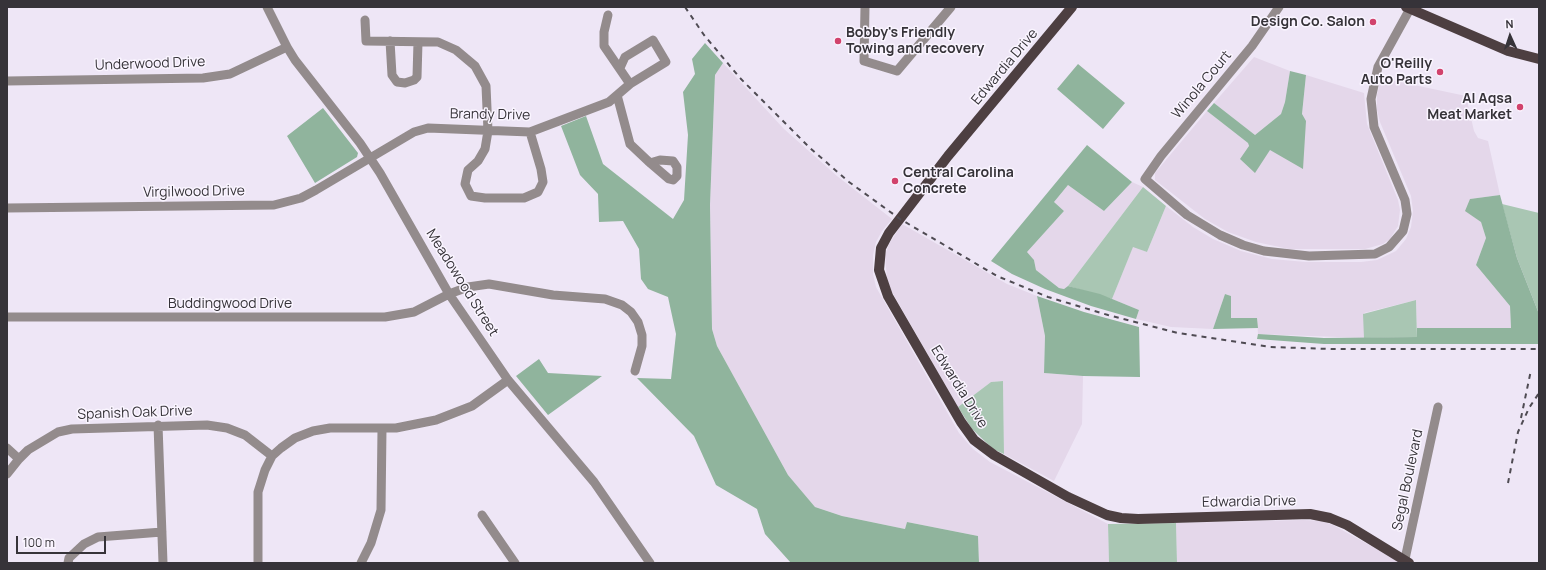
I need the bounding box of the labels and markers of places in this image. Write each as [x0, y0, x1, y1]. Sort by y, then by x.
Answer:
place label: Design Co. Salon [1251, 14, 1365, 30]
marker: Design Co. Salon [1368, 17, 1378, 27]
place label: Bobby's Friendly Towing and recovery [846, 25, 984, 58]
marker: Bobby's Friendly Towing and recovery [833, 36, 843, 46]
place label: O'Reilly Auto Parts [1361, 56, 1432, 88]
marker: O'Reilly Auto Parts [1435, 67, 1445, 77]
place label: Al Aqsa Meat Market [1427, 91, 1512, 124]
marker: Al Aqsa Meat Market [1515, 102, 1525, 112]
place label: Central Carolina Concrete [903, 165, 1014, 198]
marker: Central Carolina Concrete [890, 176, 900, 186]

